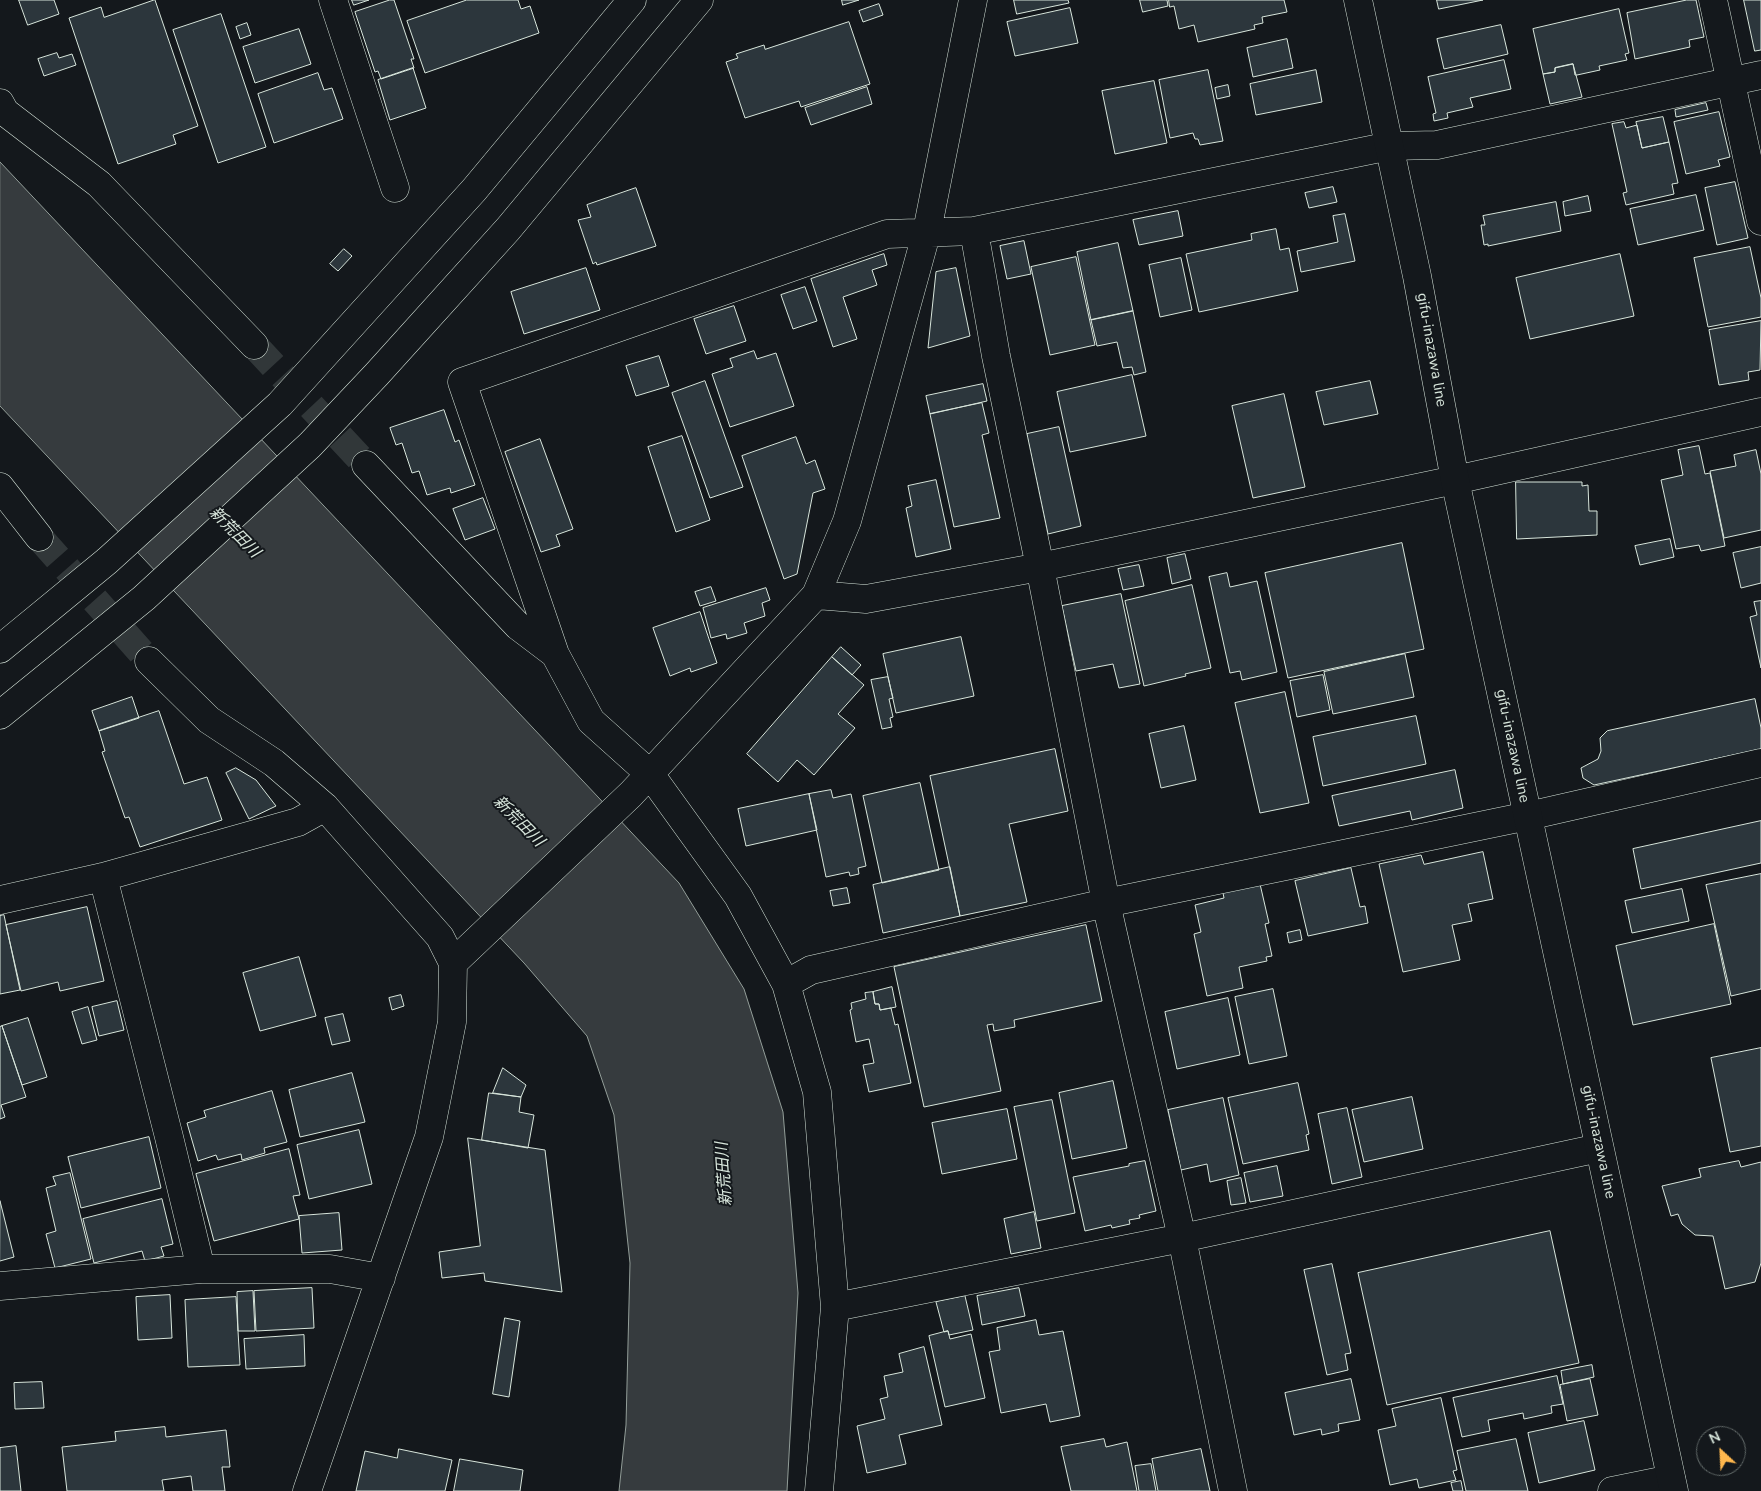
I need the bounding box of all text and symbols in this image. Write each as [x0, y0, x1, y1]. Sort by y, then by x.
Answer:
street label: gifu-inazawa line [1412, 292, 1450, 408]
water label: 新荒田川 [205, 504, 263, 562]
street label: gifu-inazawa line [1491, 688, 1533, 804]
water label: 新荒田川 [489, 793, 547, 851]
street label: gifu-inazawa line [1577, 1084, 1619, 1200]
water label: 新荒田川 [713, 1141, 737, 1207]
north arrow [1696, 1426, 1746, 1476]
text: N [1706, 1427, 1724, 1449]

